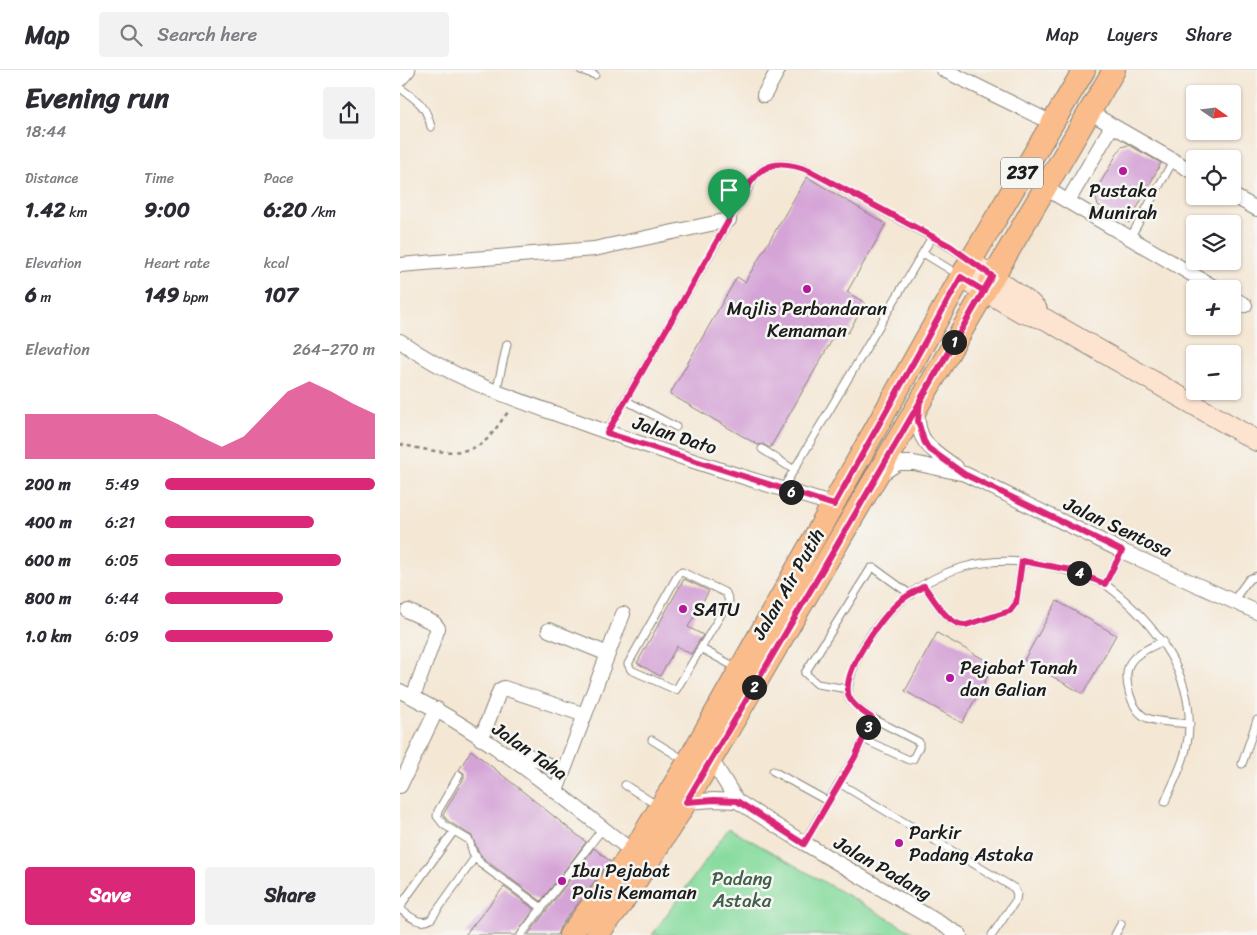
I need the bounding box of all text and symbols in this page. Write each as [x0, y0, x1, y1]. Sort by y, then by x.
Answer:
search box [99, 12, 449, 57]
text: Map [25, 14, 69, 56]
text: Search here [157, 18, 257, 51]
text: Map [1046, 19, 1079, 51]
text: Layers [1107, 19, 1158, 51]
text: Share [1186, 19, 1232, 51]
icon: search [117, 21, 145, 49]
text: Evening run [25, 73, 169, 122]
north arrow [1186, 85, 1241, 140]
map controls [1186, 85, 1241, 400]
button: share [323, 87, 375, 139]
text: 18:44 [25, 117, 66, 146]
button: locate [1186, 150, 1241, 205]
road number: 237 [1001, 158, 1043, 189]
marker: Pustaka Munirah [1117, 165, 1129, 177]
text: Distance [25, 166, 78, 191]
text: Time [144, 166, 174, 191]
text: Pace [264, 166, 293, 191]
pin [708, 169, 750, 220]
place label: Pustaka Munirah [1089, 174, 1157, 229]
icon: arrive [715, 176, 743, 204]
text: 1.42 [25, 191, 66, 229]
text: 9:00 [144, 191, 190, 229]
text: 6:20 [264, 191, 307, 229]
text: km [66, 200, 87, 225]
text: /km [307, 200, 336, 225]
button: layers [1186, 215, 1241, 270]
text: Elevation [25, 251, 82, 276]
text: Heart rate [144, 251, 210, 276]
text: kcal [264, 251, 289, 276]
text: 6 [25, 276, 37, 314]
text: 149 [144, 276, 179, 314]
text: 107 [264, 276, 298, 314]
button: + [1186, 280, 1241, 335]
marker: Majlis Perbandaran Kemaman [801, 283, 813, 295]
text: m [37, 285, 51, 310]
text: bpm [179, 285, 209, 310]
place label: Majlis Perbandaran Kemaman [727, 292, 887, 347]
pin: 1 [942, 330, 966, 354]
text: 1 [951, 330, 958, 355]
text: Elevation [25, 335, 90, 364]
text: 264–270 m [293, 335, 375, 364]
button: − [1186, 345, 1241, 400]
street label: Jalan Dato [628, 406, 722, 464]
text: 200 m [25, 470, 71, 499]
text: 5:49 [105, 470, 139, 499]
pin: 6 [778, 480, 804, 504]
text: 6 [788, 480, 795, 505]
street label: Jalan Sentosa [1057, 487, 1178, 567]
text: 400 m [25, 508, 72, 537]
text: 6:21 [105, 508, 135, 537]
street label: Jalan Air Putih [742, 522, 833, 647]
text: 600 m [25, 546, 71, 575]
text: 6:05 [105, 546, 139, 575]
pin: 4 [1066, 560, 1092, 586]
text: 4 [1075, 561, 1084, 586]
text: 800 m [25, 584, 71, 613]
text: 6:44 [105, 584, 139, 613]
place label: SATU [693, 593, 740, 626]
marker: SATU [677, 603, 689, 615]
text: 1.0 km [25, 622, 72, 651]
text: 6:09 [105, 622, 139, 651]
place label: Pejabat Tanah dan Galian [960, 651, 1077, 706]
marker: Pejabat Tanah dan Galian [944, 672, 956, 684]
pin: 2 [742, 674, 766, 700]
text: 2 [750, 675, 759, 700]
street label: Jalan Taha [484, 712, 575, 789]
pin: 3 [856, 714, 880, 740]
text: 3 [865, 715, 872, 740]
place label: Parkir Padang Astaka [909, 816, 1034, 871]
street label: Jalan Padang [827, 826, 939, 910]
marker: Parkir Padang Astaka [893, 837, 905, 849]
place label: Ibu Pejabat Polis Kemaman [571, 854, 697, 909]
park label: Padang Astaka [712, 862, 772, 917]
button: Save [25, 867, 195, 925]
button: Share [205, 867, 375, 925]
marker: Ibu Pejabat Polis Kemaman [556, 875, 568, 887]

